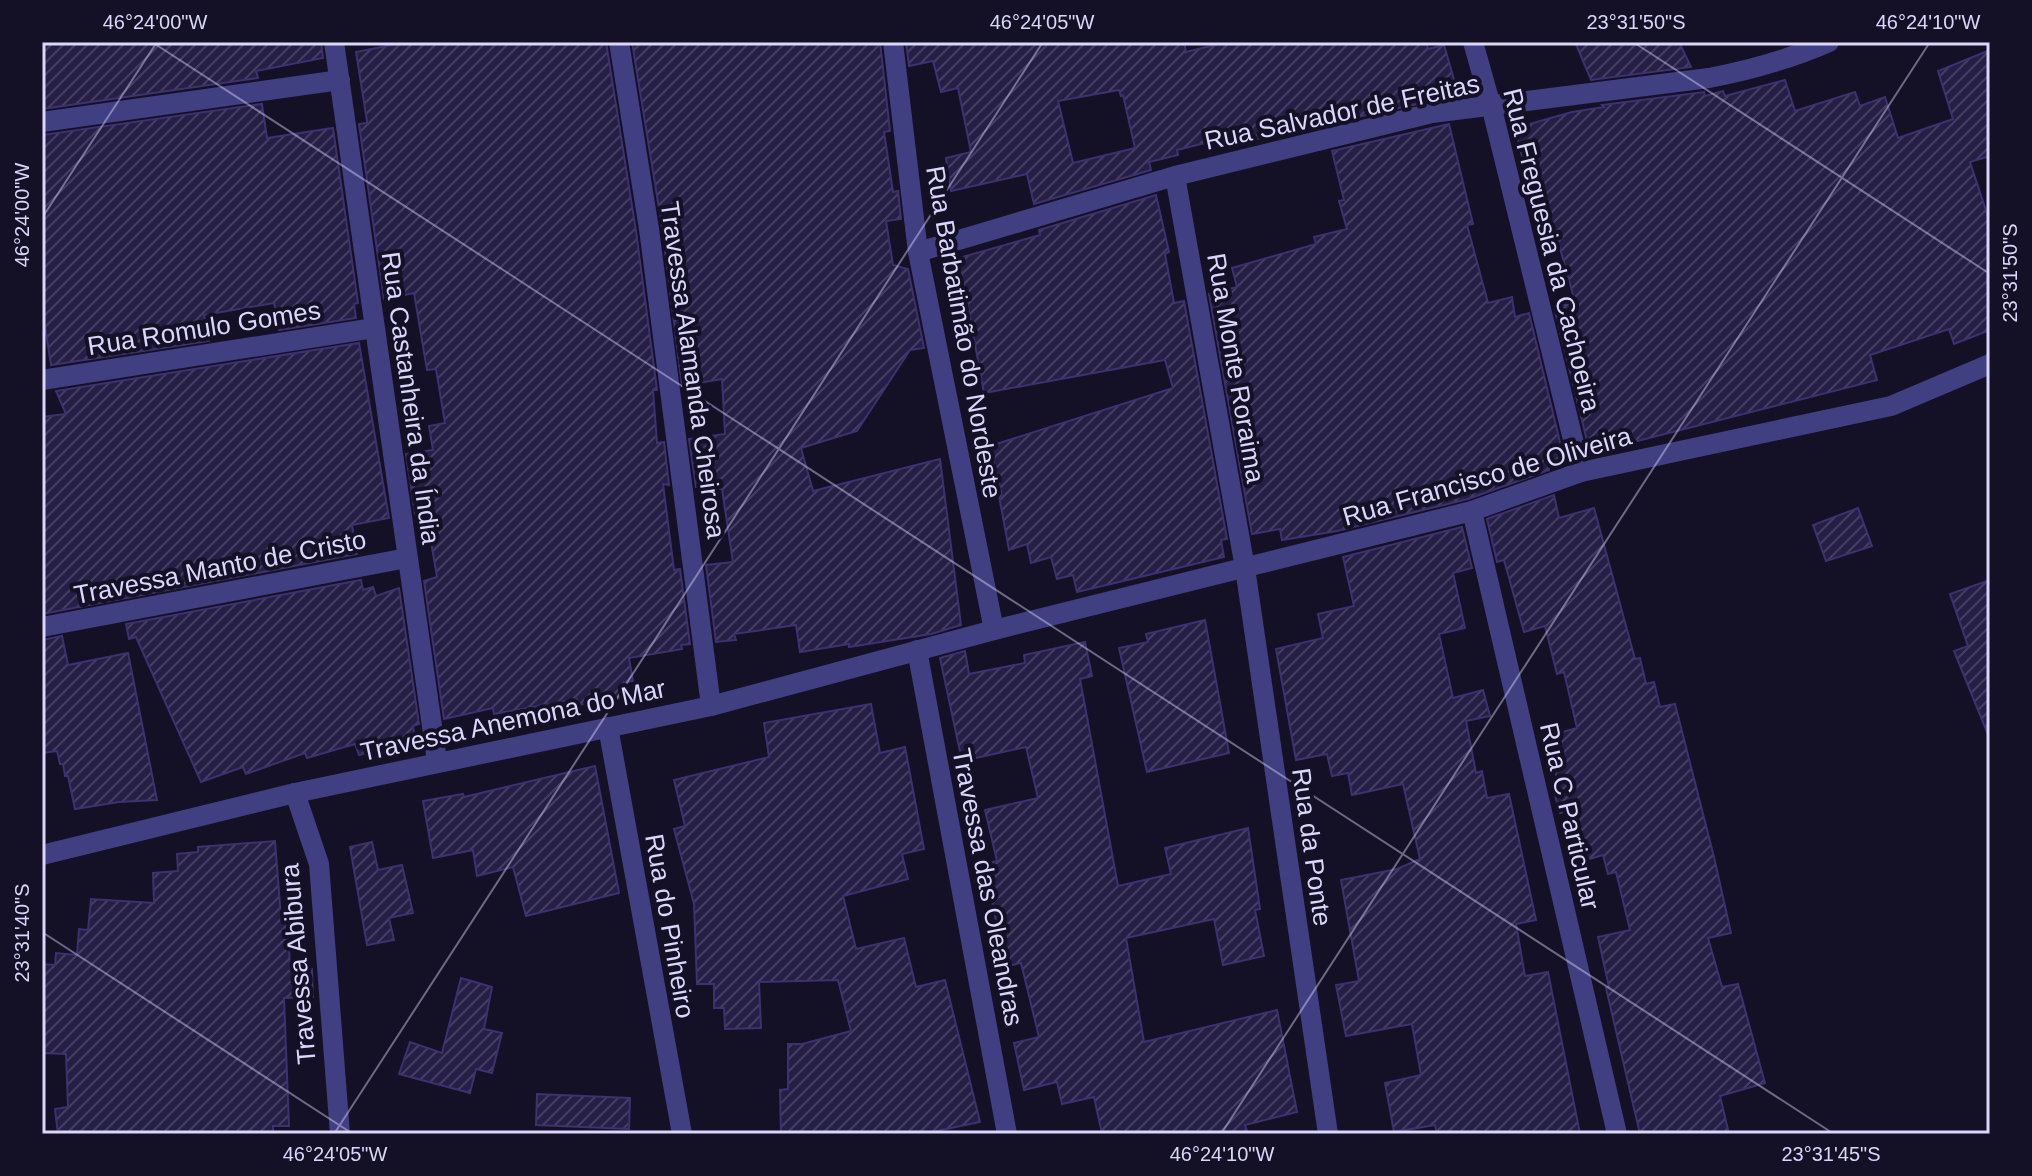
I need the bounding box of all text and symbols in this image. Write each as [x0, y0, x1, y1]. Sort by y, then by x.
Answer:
text: 46°24'00"W [103, 11, 207, 33]
text: 46°24'05"W [990, 11, 1094, 33]
text: 23°31'50"S [1587, 11, 1686, 33]
text: 46°24'10"W [1876, 11, 1980, 33]
street label: Rua Salvador de Freitas [1202, 68, 1482, 156]
street label: Rua Freguesia da Cachoeira [1497, 85, 1607, 415]
text: 46°24'00"W [11, 163, 33, 267]
street label: Rua Barbatimão do Nordeste [920, 164, 1008, 500]
street label: Travessa Alamanda Cheirosa [654, 200, 732, 541]
text: 23°31'50"S [1999, 224, 2021, 323]
street label: Rua Castanheira da Índia [376, 250, 446, 547]
street label: Rua Monte Roraima [1201, 251, 1271, 486]
street label: Rua Romulo Gomes [85, 295, 323, 361]
street label: Rua Francisco de Oliveira [1339, 420, 1635, 532]
street label: Travessa Manto de Cristo [72, 524, 368, 610]
street label: Travessa Anemona do Mar [358, 673, 669, 767]
street label: Rua C Particular [1534, 720, 1606, 913]
street label: Travessa das Oleandras [946, 746, 1030, 1028]
street label: Rua da Ponte [1286, 766, 1338, 928]
street label: Rua do Pinheiro [639, 832, 701, 1020]
street label: Travessa Abibura [274, 862, 322, 1066]
text: 23°31'40"S [11, 884, 33, 983]
text: 46°24'05"W [283, 1143, 387, 1165]
text: 46°24'10"W [1170, 1143, 1274, 1165]
text: 23°31'45"S [1782, 1143, 1881, 1165]

